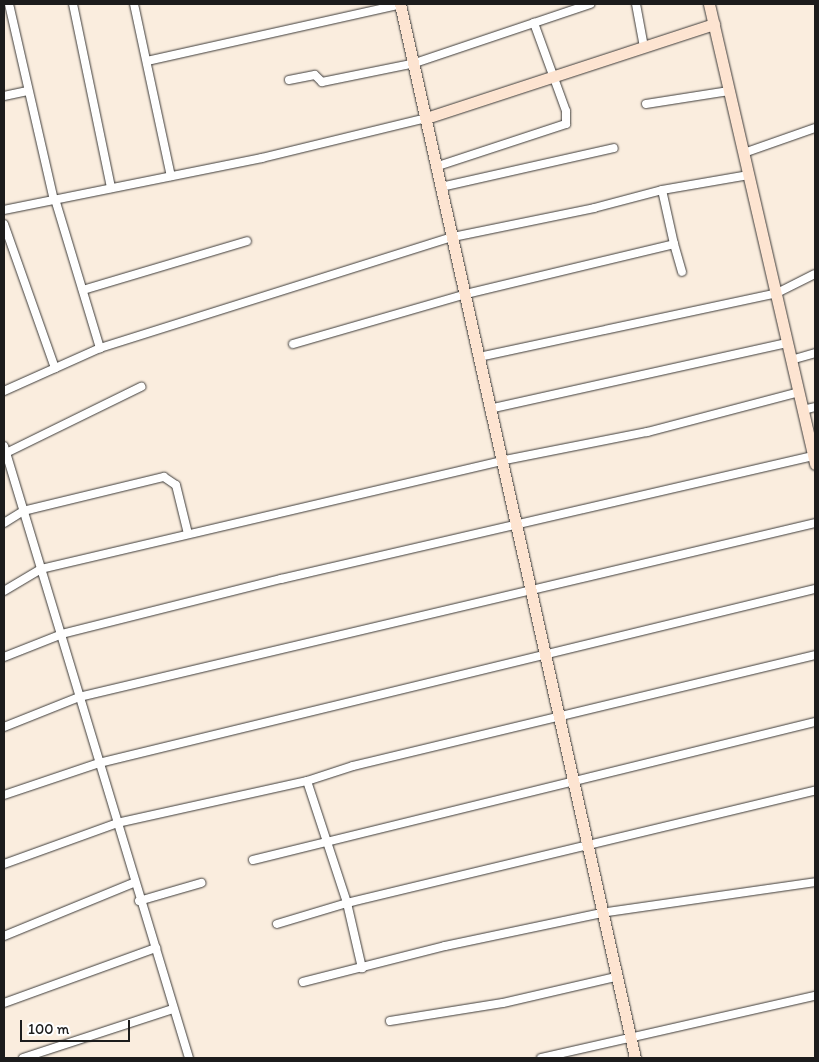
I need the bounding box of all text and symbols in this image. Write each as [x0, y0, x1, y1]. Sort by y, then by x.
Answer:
scale bar [22, 1010, 132, 1042]
text: 100 m [28, 1020, 69, 1038]

